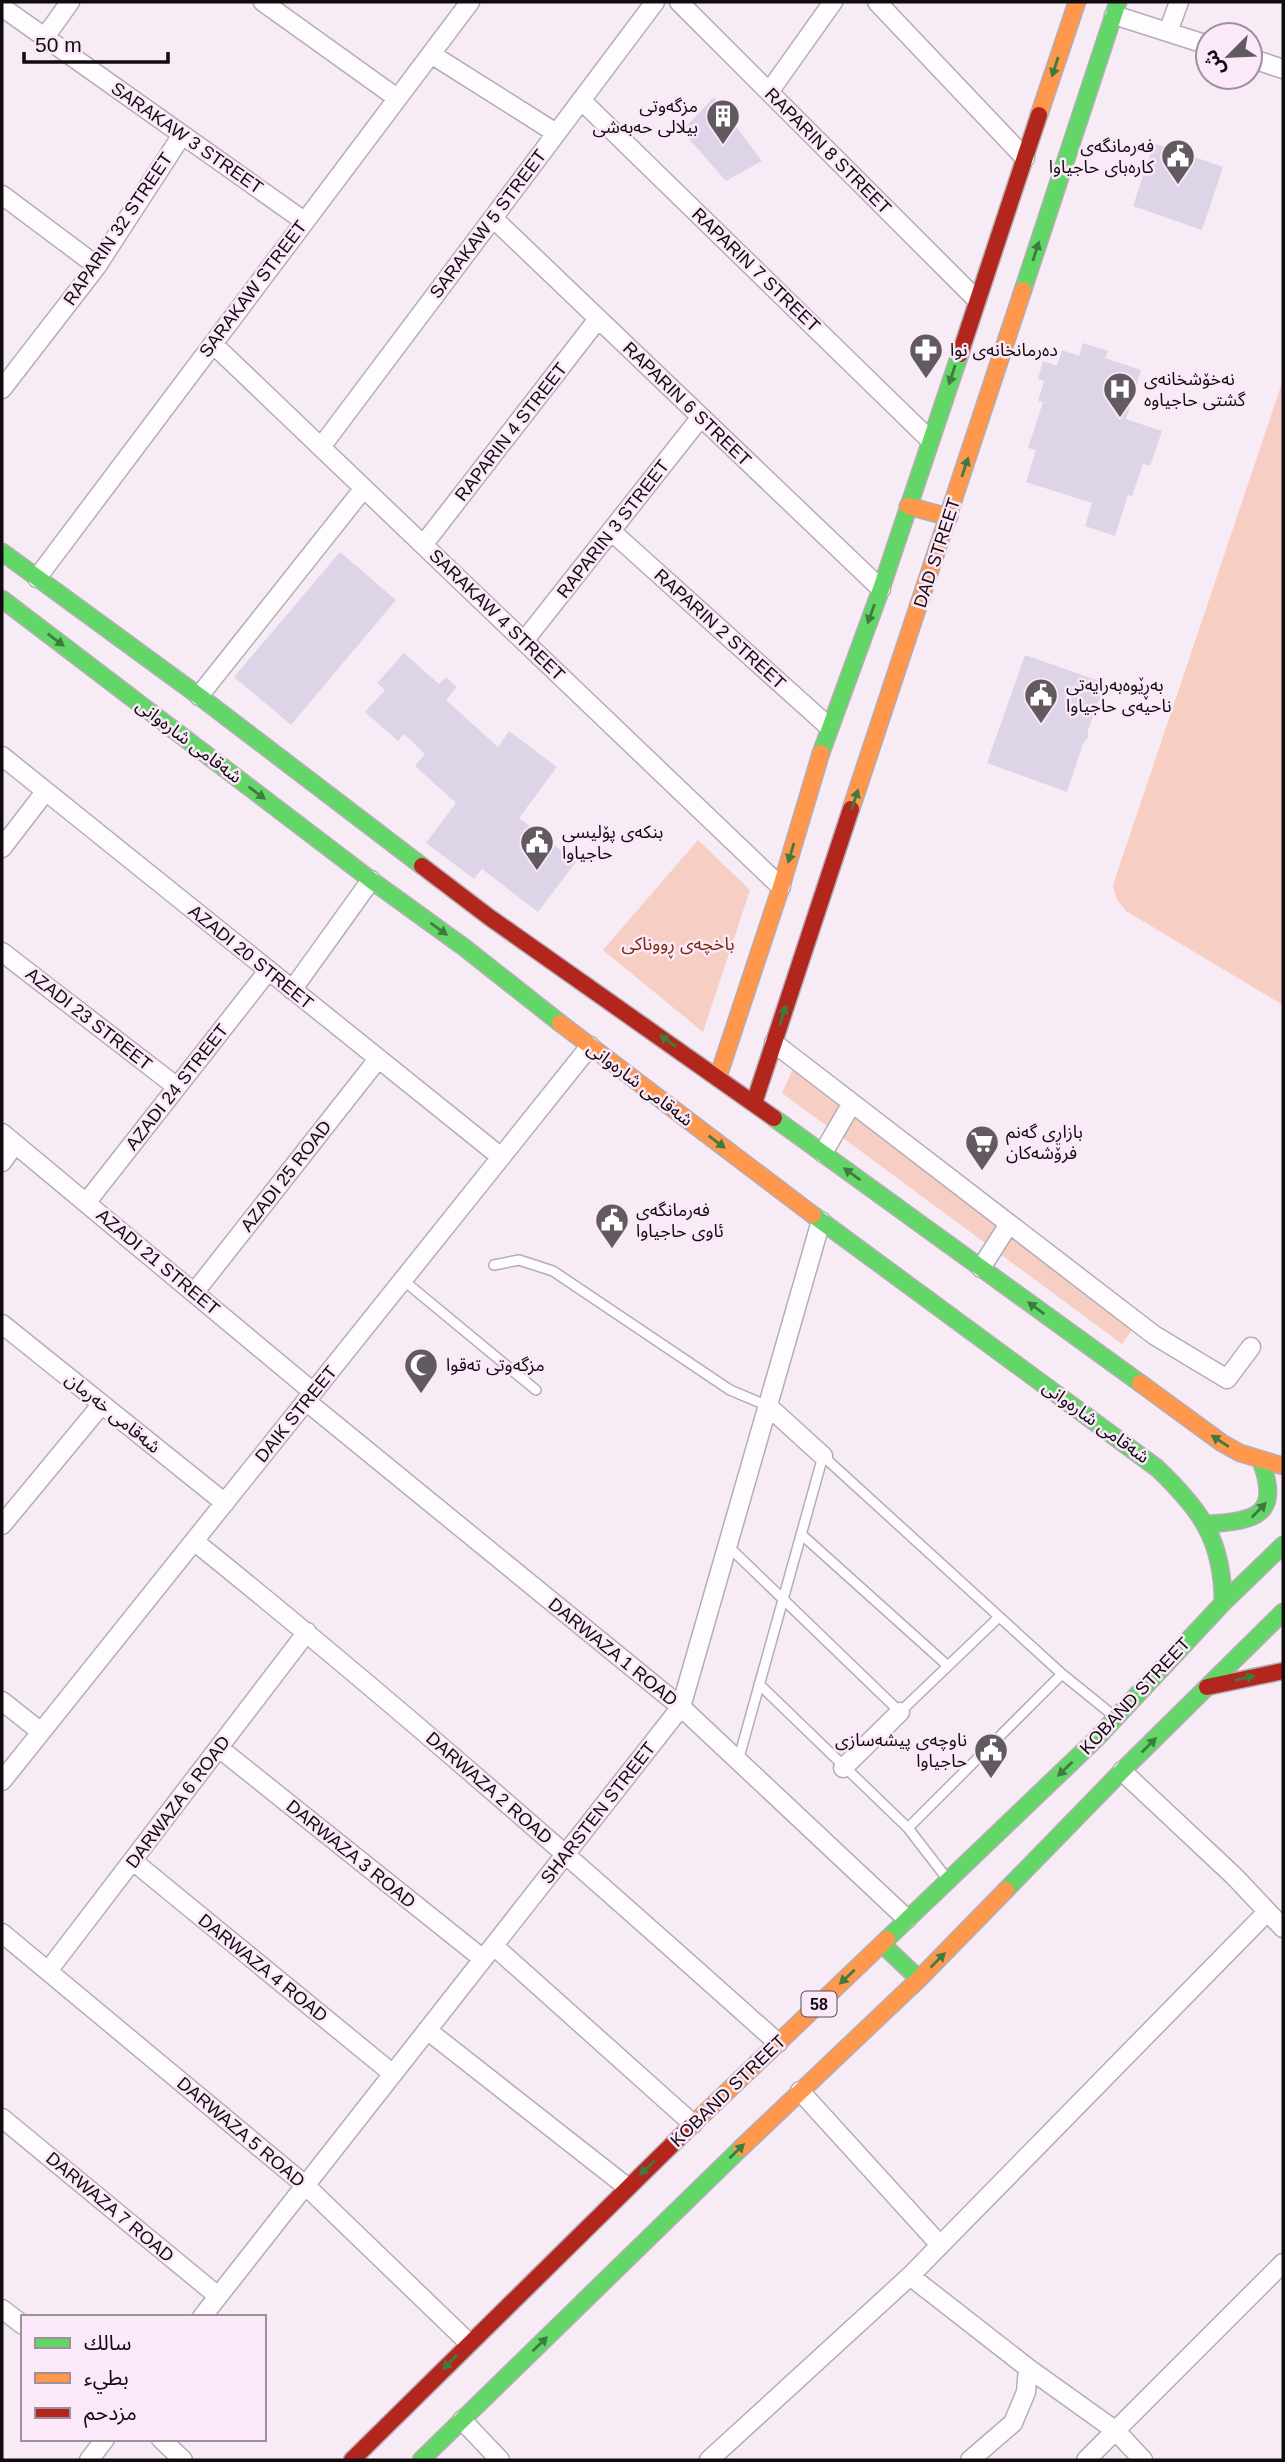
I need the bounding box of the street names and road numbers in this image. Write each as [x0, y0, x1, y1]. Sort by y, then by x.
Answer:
street label: SARAKAW 3 STREET [107, 78, 267, 198]
street label: RAPARIN 8 STREET [761, 84, 895, 218]
street label: SARAKAW 5 STREET [426, 146, 550, 302]
street label: RAPARIN 32 STREET [59, 149, 177, 309]
street label: RAPARIN 7 STREET [688, 204, 824, 336]
street label: SARAKAW STREET [195, 217, 311, 361]
street label: RAPARIN 6 STREET [619, 338, 755, 470]
street label: RAPARIN 4 STREET [451, 359, 571, 505]
street label: RAPARIN 3 STREET [553, 456, 673, 602]
street label: DAD STREET [910, 496, 964, 610]
street label: SARAKAW 4 STREET [425, 545, 569, 685]
street label: RAPARIN 2 STREET [650, 565, 790, 693]
street label: شەقامی شارەوانی [132, 695, 246, 788]
street label: AZADI 20 STREET [185, 901, 317, 1013]
street label: AZADI 23 STREET [22, 964, 156, 1074]
street label: AZADI 24 STREET [122, 1020, 232, 1154]
street label: شەقامی شارەوانی [583, 1038, 697, 1131]
street label: AZADI 25 ROAD [237, 1117, 335, 1235]
street label: AZADI 21 STREET [93, 1205, 223, 1319]
street label: DAIK STREET [251, 1362, 341, 1466]
street label: شەقامی خەرمان [61, 1369, 164, 1458]
street label: شەقامی شارەوانی [1038, 1377, 1153, 1468]
street label: DARWAZA 1 ROAD [545, 1594, 681, 1710]
street label: KOBAND STREET [1076, 1634, 1194, 1758]
street label: DARWAZA 2 ROAD [422, 1728, 556, 1848]
street label: DARWAZA 6 ROAD [122, 1732, 234, 1872]
street label: SHARSTEN STREET [537, 1738, 659, 1888]
street label: DARWAZA 3 ROAD [283, 1796, 419, 1912]
street label: DARWAZA 4 ROAD [195, 1910, 331, 2026]
road number: 58 [802, 1992, 836, 2016]
street label: KOBAND STREET [666, 2031, 790, 2151]
street label: DARWAZA 5 ROAD [173, 2073, 309, 2191]
street label: DARWAZA 7 ROAD [42, 2148, 178, 2266]

